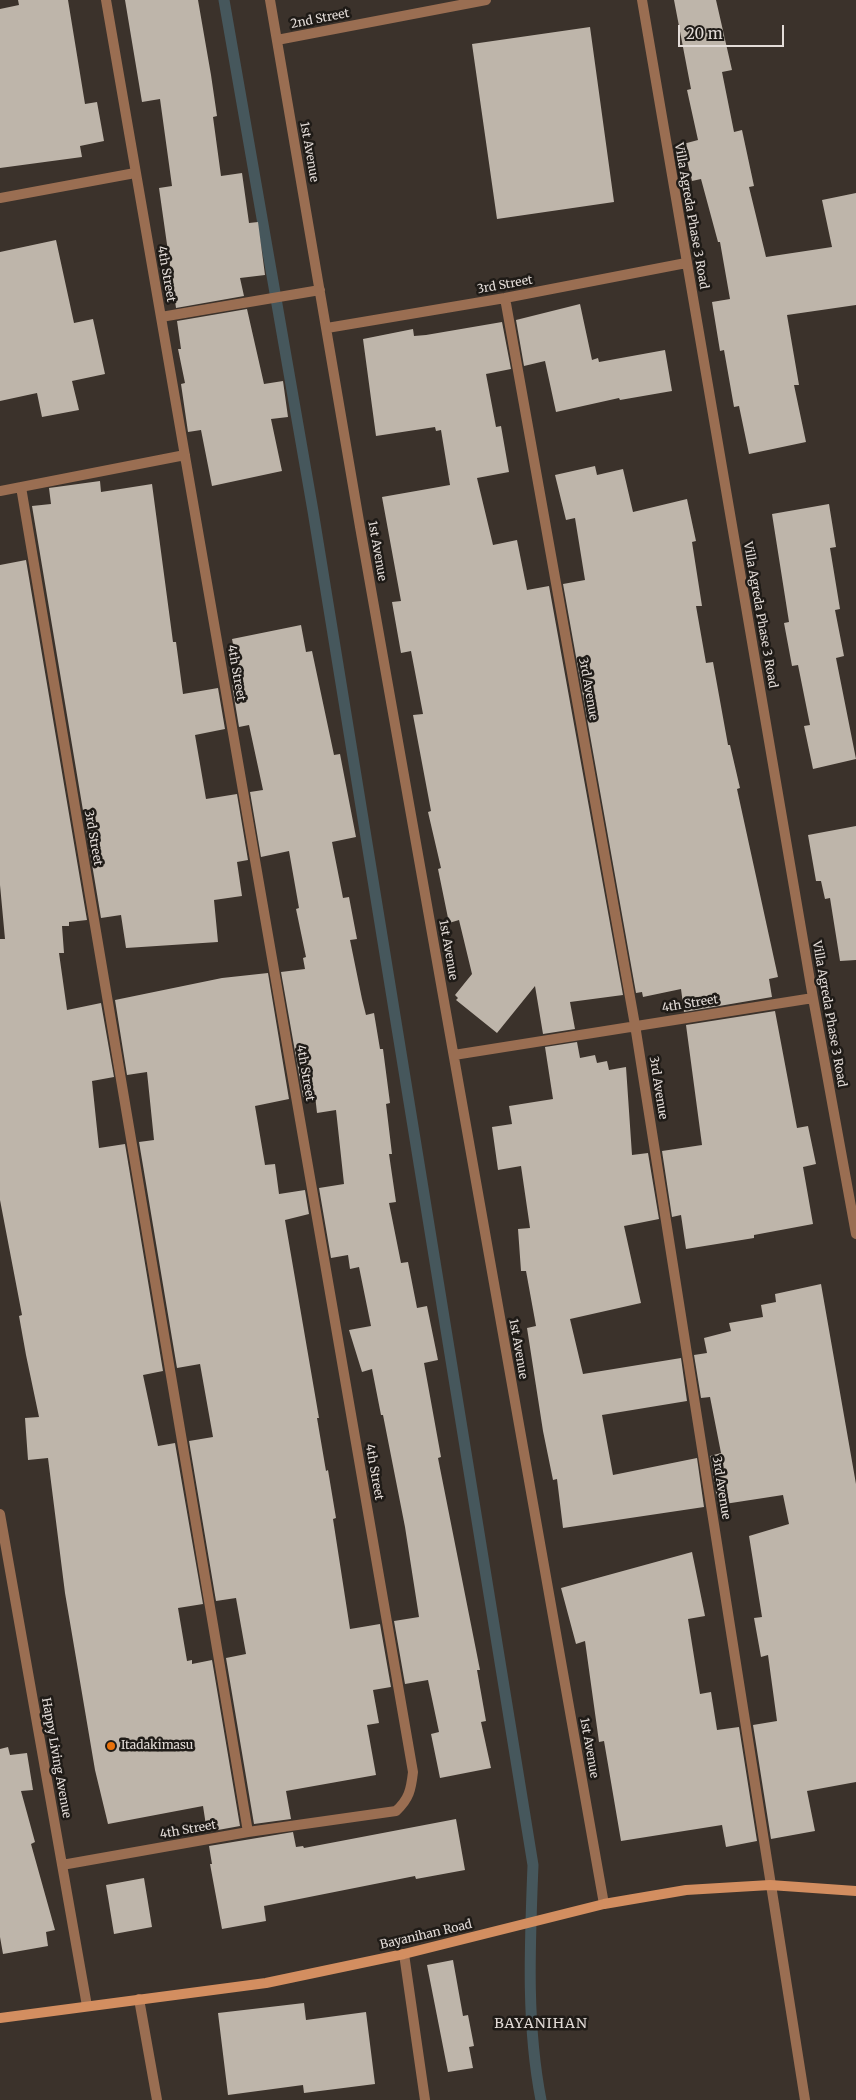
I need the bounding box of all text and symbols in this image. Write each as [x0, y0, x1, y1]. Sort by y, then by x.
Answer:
street label: 2nd Street [289, 6, 351, 32]
scale bar [681, 15, 787, 47]
text: 20 m [686, 24, 723, 43]
street label: 1st Avenue [297, 121, 321, 183]
street label: Villa Agreda Phase 3 Road [671, 142, 711, 290]
street label: 4th Street [154, 245, 178, 303]
street label: 3rd Street [476, 273, 534, 297]
street label: 1st Avenue [365, 520, 389, 582]
street label: Villa Agreda Phase 3 Road [740, 541, 780, 689]
street label: 4th Street [224, 644, 248, 702]
street label: 3rd Avenue [575, 656, 601, 722]
street label: 3rd Street [81, 809, 105, 867]
street label: 1st Avenue [436, 919, 460, 981]
street label: Villa Agreda Phase 3 Road [809, 940, 849, 1088]
street label: 4th Street [661, 992, 719, 1016]
street label: 4th Street [293, 1044, 317, 1102]
street label: 3rd Avenue [646, 1055, 670, 1121]
street label: 1st Avenue [506, 1318, 530, 1380]
street label: 4th Street [362, 1443, 386, 1501]
street label: 3rd Avenue [709, 1455, 733, 1521]
street label: Happy Living Avenue [38, 1697, 74, 1819]
street label: 1st Avenue [577, 1717, 601, 1779]
place label: Itadakimasu [121, 1739, 193, 1753]
marker: Itadakimasu [105, 1740, 117, 1752]
street label: 4th Street [159, 1818, 217, 1842]
street label: Bayanihan Road [379, 1917, 473, 1953]
district label: BAYANIHAN [493, 2016, 589, 2032]

